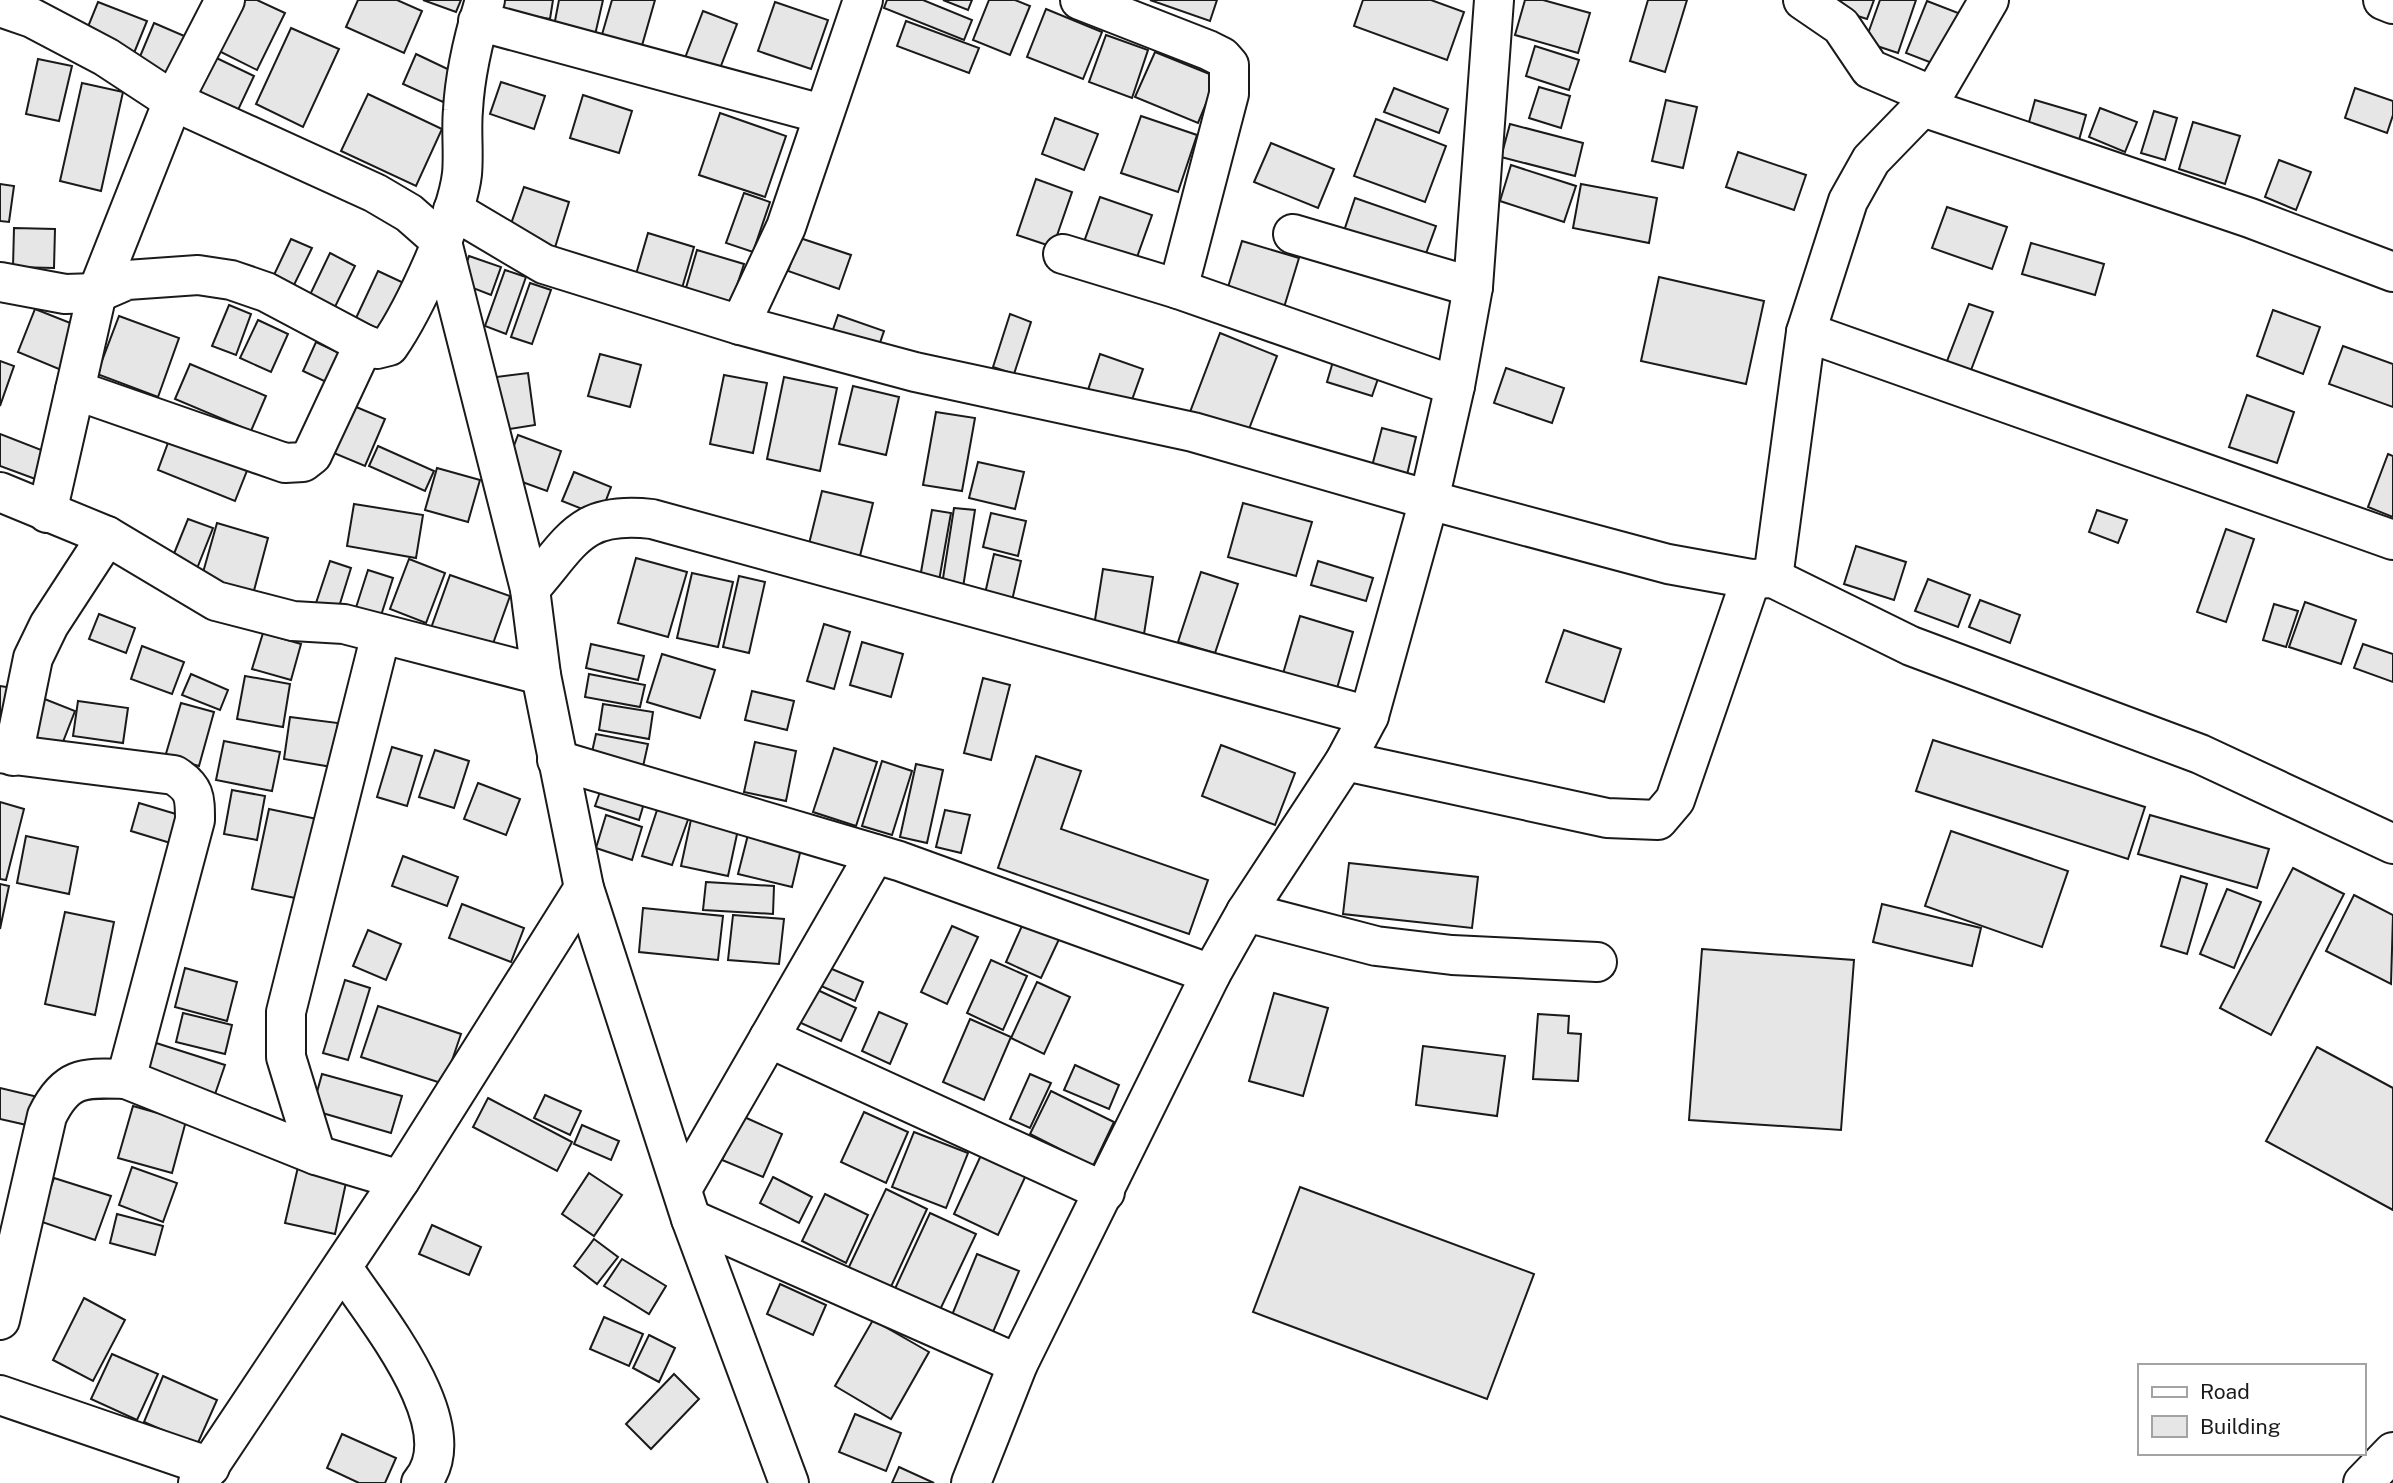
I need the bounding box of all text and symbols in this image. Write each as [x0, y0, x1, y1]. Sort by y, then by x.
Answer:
legend [2138, 1364, 2365, 1455]
text: Road [2200, 1379, 2250, 1404]
text: Building [2200, 1414, 2281, 1439]

